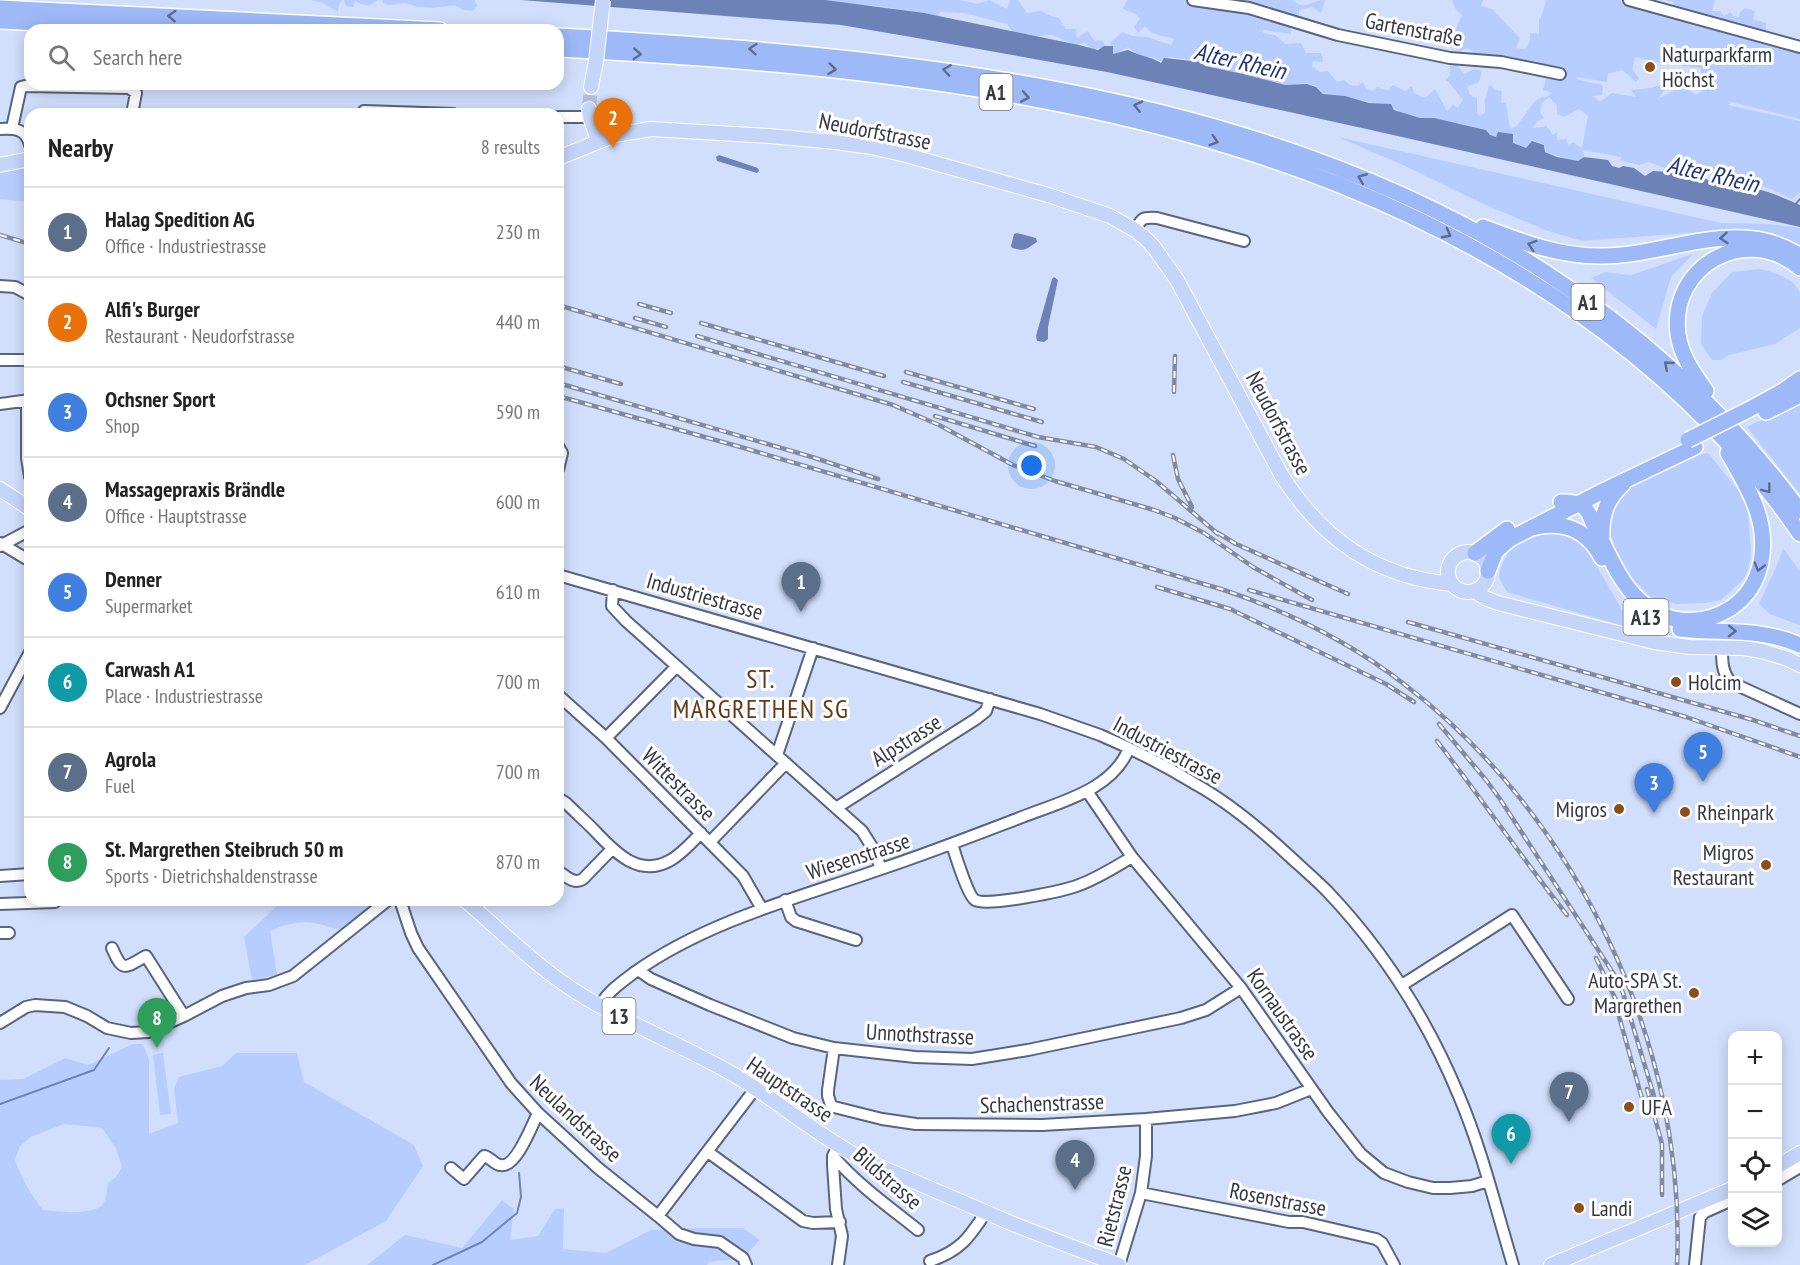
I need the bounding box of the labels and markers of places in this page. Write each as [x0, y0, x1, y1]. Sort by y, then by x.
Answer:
place label: Naturparkfarm Höchst [1662, 40, 1772, 93]
marker: Naturparkfarm Höchst [1643, 60, 1657, 74]
pin: 2 [594, 98, 632, 148]
pin: 1 [782, 562, 820, 612]
place label: Holcim [1688, 668, 1741, 696]
marker: Holcim [1669, 675, 1683, 689]
pin: 5 [1684, 732, 1722, 782]
pin: 3 [1634, 764, 1674, 813]
place label: Migros [1556, 795, 1607, 823]
place label: Rheinpark [1697, 798, 1774, 826]
marker: Migros [1612, 802, 1626, 816]
marker: Rheinpark [1678, 805, 1692, 819]
place label: Migros Restaurant [1673, 838, 1754, 891]
marker: Migros Restaurant [1759, 858, 1773, 872]
place label: Auto-SPA St. Margrethen [1588, 966, 1682, 1019]
marker: Auto-SPA St. Margrethen [1687, 986, 1701, 1000]
pin: 8 [138, 998, 176, 1048]
pin: 7 [1550, 1072, 1588, 1122]
place label: UFA [1641, 1093, 1673, 1121]
marker: UFA [1622, 1100, 1636, 1114]
pin: 6 [1492, 1114, 1530, 1164]
pin: 4 [1056, 1140, 1094, 1190]
place label: Landi [1591, 1194, 1633, 1222]
marker: Landi [1572, 1201, 1586, 1215]

